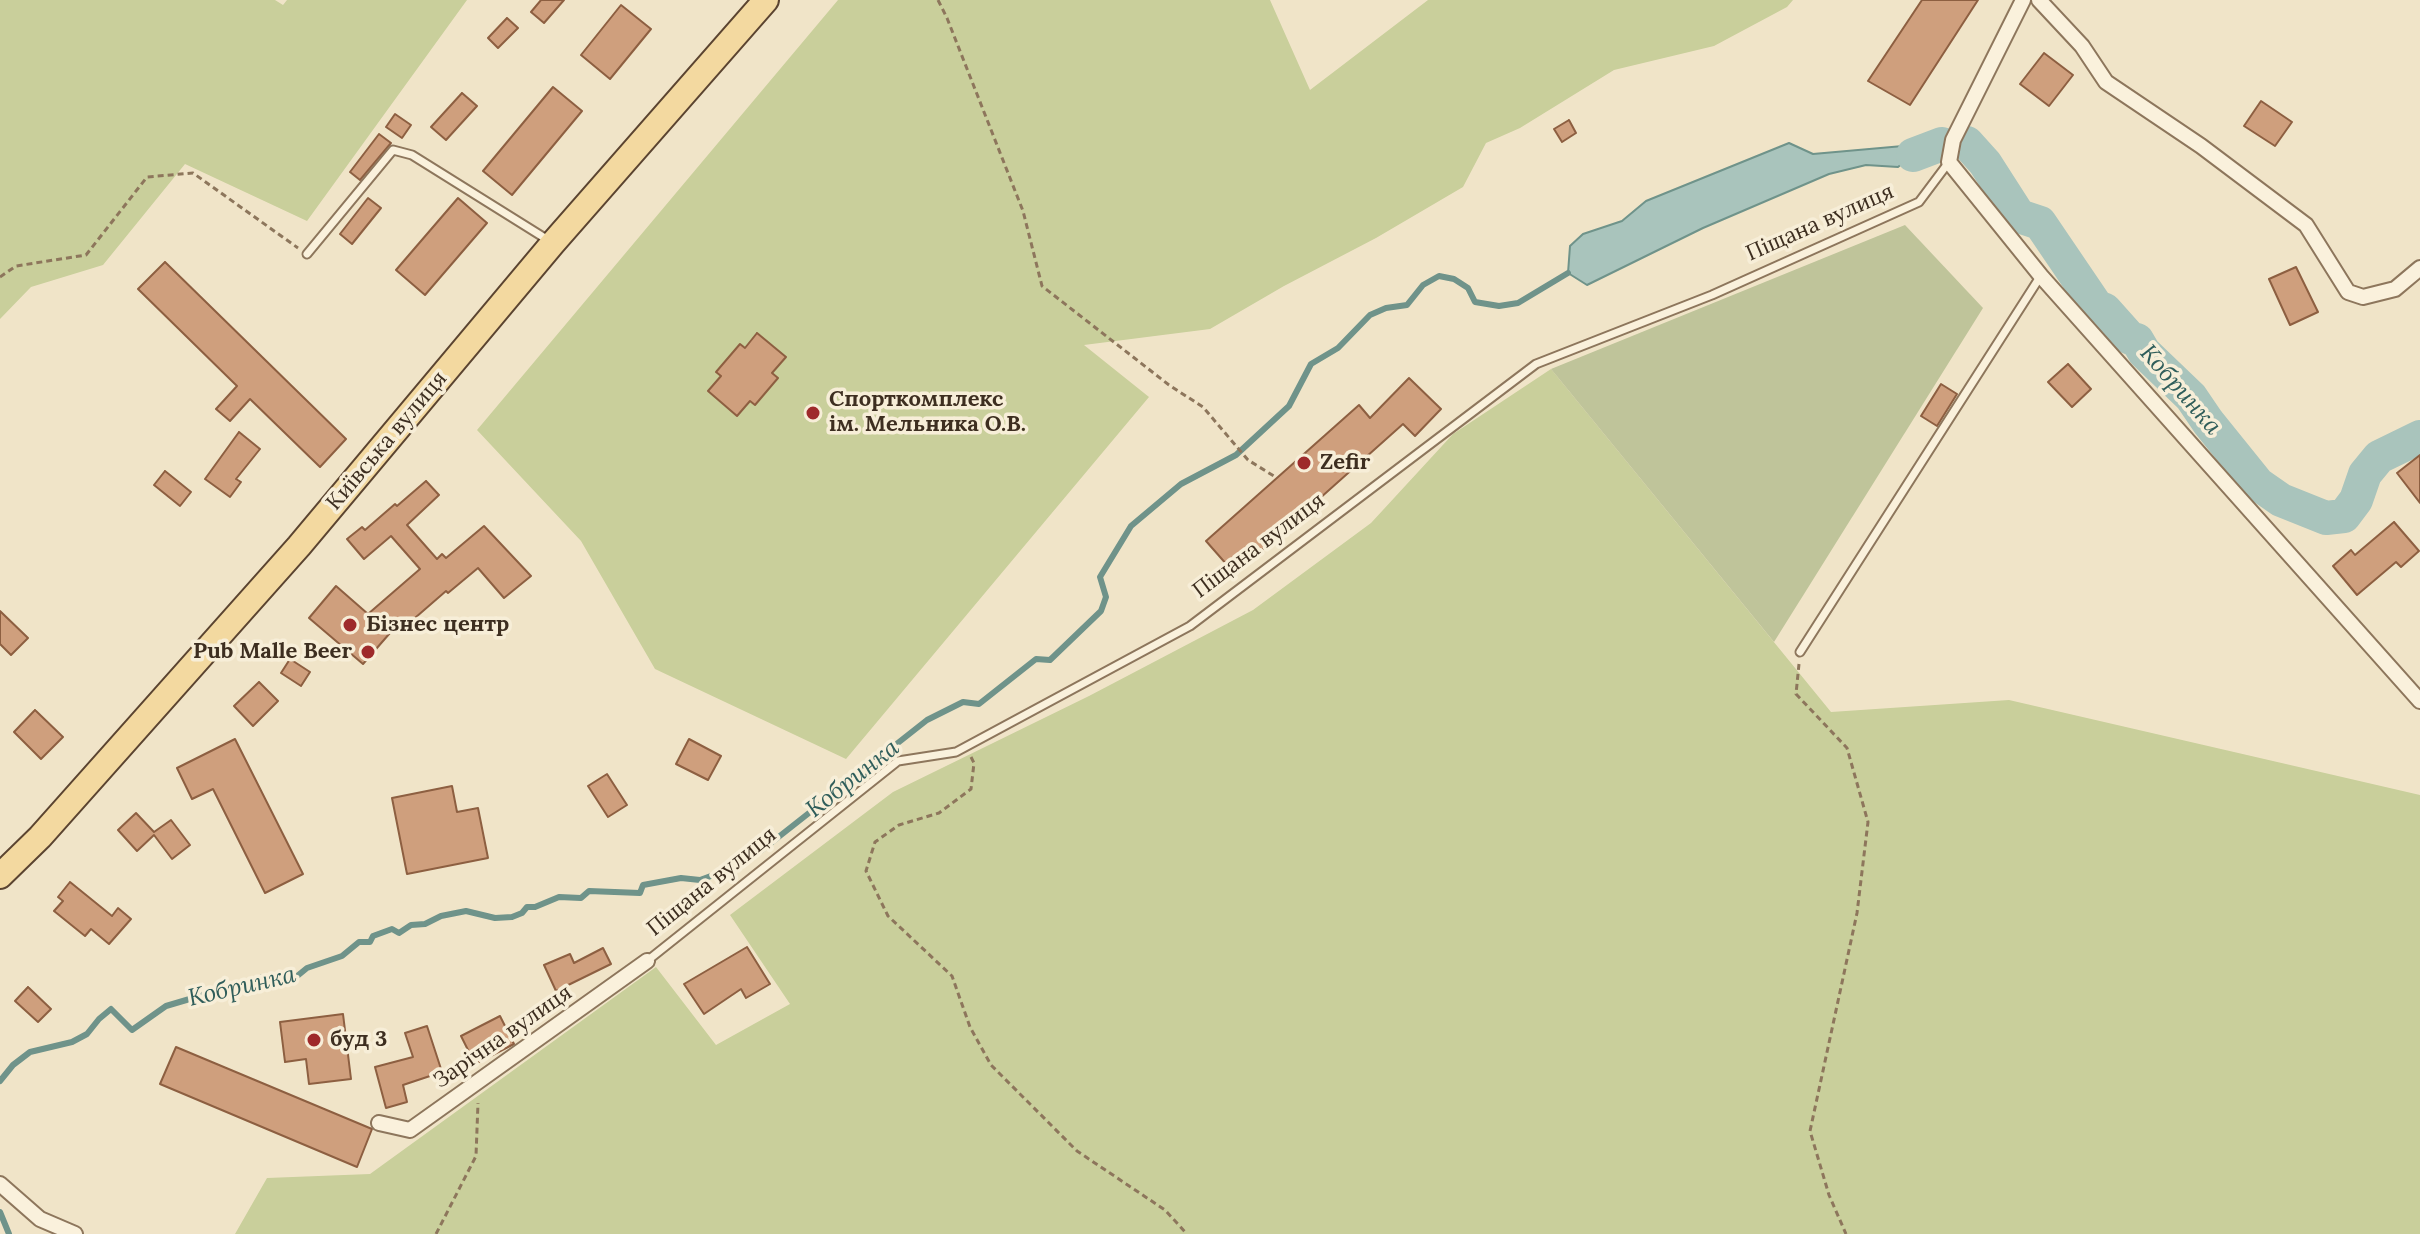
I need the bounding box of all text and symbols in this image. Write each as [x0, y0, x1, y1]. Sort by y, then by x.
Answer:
street label: Піщана вулиця [1742, 179, 1898, 267]
water label: Кобринка [2133, 339, 2227, 441]
street label: Київська вулиця [321, 366, 453, 516]
place label: Спорткомплекс ім. Мельника О.В. [829, 387, 1026, 438]
marker: Спорткомплекс ім. Мельника О.В. [804, 404, 822, 422]
place label: Zefir [1320, 450, 1370, 476]
marker: Zefir [1295, 454, 1313, 472]
street label: Піщана вулиця [1188, 488, 1330, 604]
place label: Бізнес центр [366, 612, 509, 638]
marker: Бізнес центр [341, 616, 359, 634]
place label: Pub Malle Beer [193, 639, 352, 665]
marker: Pub Malle Beer [359, 643, 377, 661]
water label: Кобринка [801, 734, 905, 824]
street label: Піщана вулиця [642, 822, 782, 942]
water label: Кобринка [185, 961, 299, 1013]
street label: Зарічна вулиця [429, 980, 577, 1094]
place label: буд 3 [330, 1027, 387, 1053]
marker: буд 3 [305, 1031, 323, 1049]

